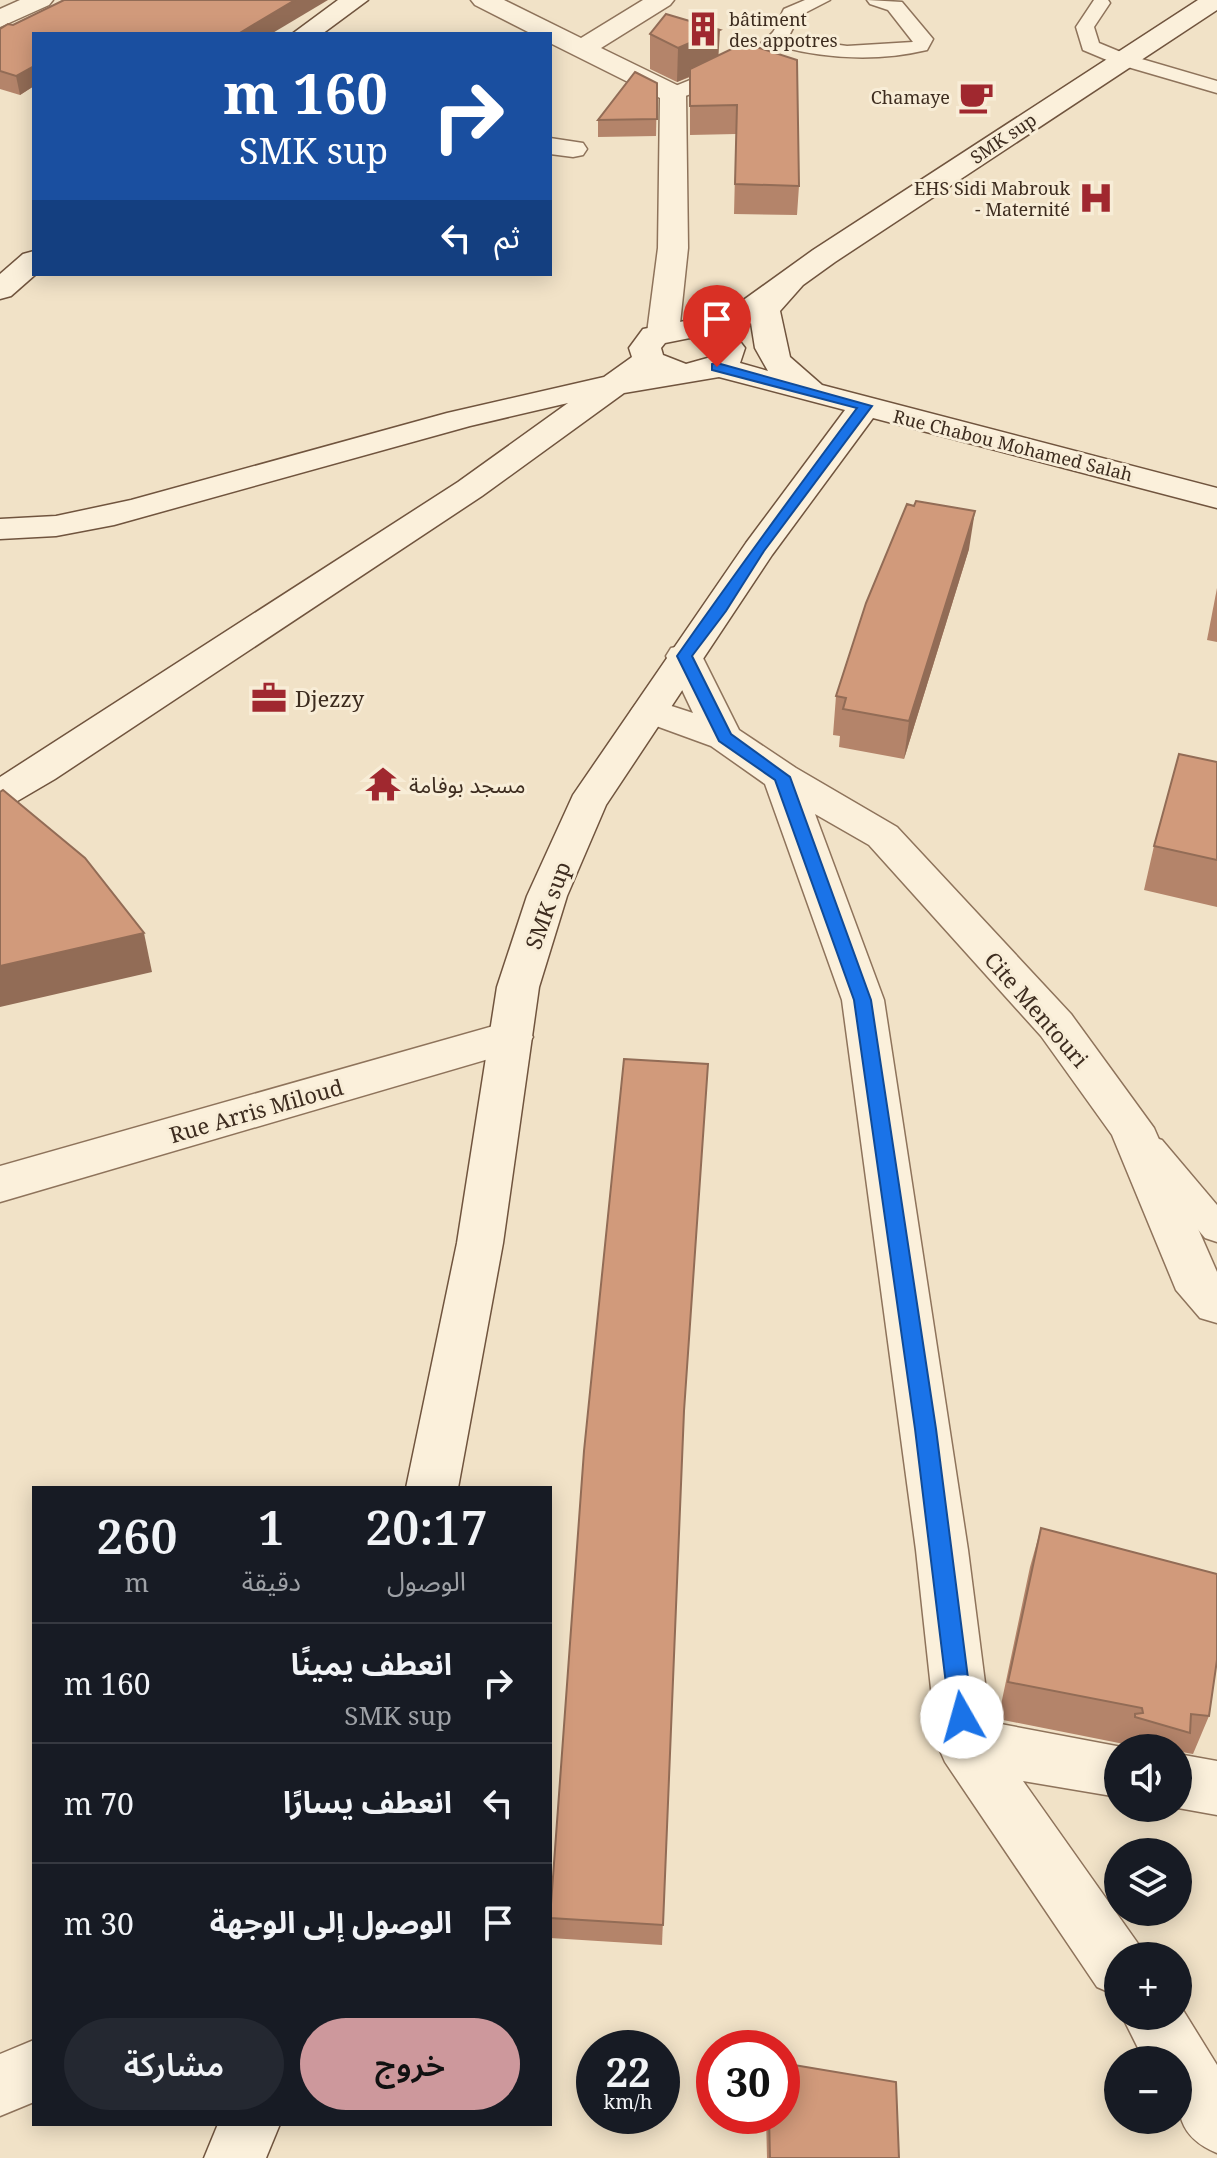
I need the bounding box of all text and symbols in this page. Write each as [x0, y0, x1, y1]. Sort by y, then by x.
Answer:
place label: bâtiment des appotres [729, 7, 838, 52]
building icon: bâtiment des appotres [684, 10, 722, 48]
text: 160 m [223, 54, 388, 130]
icon: right [416, 64, 520, 168]
cafe icon: Chamaye [957, 78, 995, 116]
place label: Chamaye [871, 85, 950, 109]
street label: SMK sup [965, 107, 1041, 169]
text: SMK sup [239, 126, 388, 175]
place label: EHS Sidi Mabrouk - Maternité [914, 176, 1070, 221]
hospital icon: EHS Sidi Mabrouk - Maternité [1077, 179, 1115, 217]
icon: left [434, 216, 478, 260]
text: ثم [494, 216, 520, 257]
pin [683, 285, 751, 367]
icon: arrive [695, 297, 739, 341]
street label: Rue Chabou Mohamed Salah [891, 404, 1135, 486]
office icon: Djezzy [250, 679, 288, 717]
place label: Djezzy [295, 683, 365, 713]
temple icon: مسجد بوفامة [364, 765, 402, 803]
place label: مسجد بوفامة [409, 769, 525, 799]
street label: SMK sup [517, 857, 577, 953]
street label: Cite Mentouri [978, 945, 1096, 1073]
street label: Rue Arris Miloud [166, 1071, 347, 1149]
text: 1 [258, 1494, 285, 1559]
text: 20:17 [365, 1494, 488, 1559]
text: 260 [96, 1503, 177, 1568]
text: دقيقة [242, 1563, 301, 1599]
text: الوصول [387, 1563, 466, 1599]
text: m [125, 1564, 149, 1600]
text: انعطف يمينًا [291, 1643, 452, 1684]
icon: right [476, 1661, 520, 1705]
text: 160 m [64, 1663, 150, 1704]
position arrow [920, 1675, 1004, 1759]
text: SMK sup [344, 1697, 452, 1733]
map controls [1104, 1734, 1192, 2134]
button: sound [1104, 1734, 1192, 1822]
text: انعطف يسارًا [283, 1781, 452, 1822]
icon: left [476, 1781, 520, 1825]
text: 70 m [64, 1783, 134, 1824]
button: layers [1104, 1838, 1192, 1926]
text: الوصول إلى الوجهة [210, 1901, 452, 1942]
icon: arrive [476, 1901, 520, 1945]
text: 30 m [64, 1903, 134, 1944]
button: + [1104, 1942, 1192, 2030]
button: مشاركة [64, 2018, 284, 2110]
button: خروج [300, 2018, 520, 2110]
speed limit sign: 30 [696, 2030, 800, 2134]
text: 22 [605, 2044, 651, 2099]
button: − [1104, 2046, 1192, 2134]
text: km/h [603, 2088, 653, 2115]

